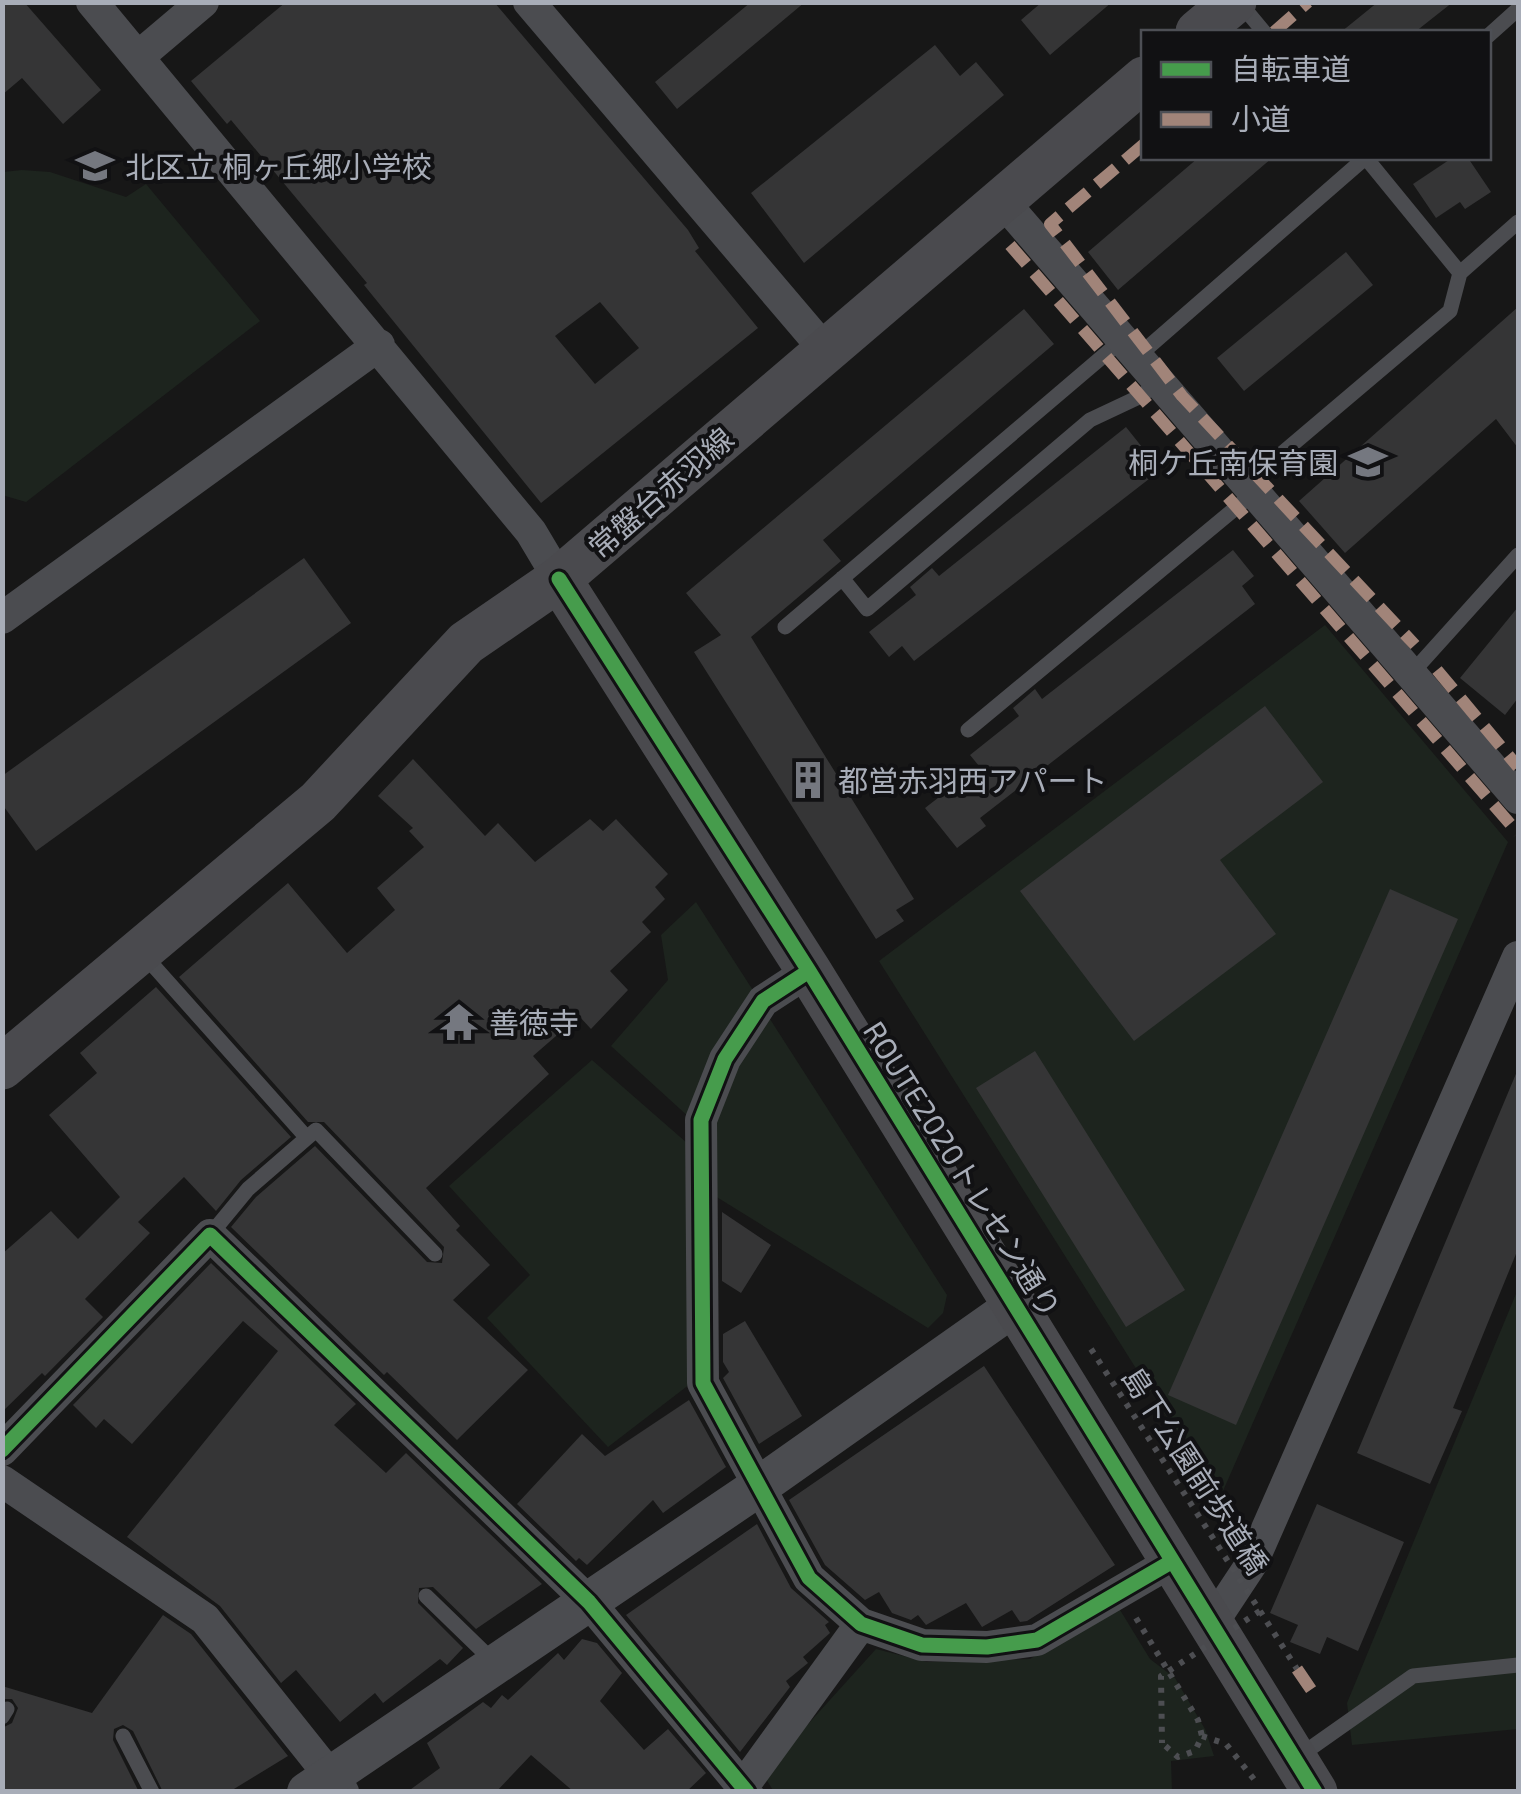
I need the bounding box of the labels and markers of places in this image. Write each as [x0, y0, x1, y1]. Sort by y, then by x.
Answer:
school or university icon: 北区立 桐ヶ丘郷小学校 [74, 145, 116, 187]
place label: 北区立 桐ヶ丘郷小学校 [125, 148, 432, 184]
school or university icon: 桐ケ丘南保育園 [1347, 441, 1389, 483]
place label: 桐ケ丘南保育園 [1128, 444, 1338, 480]
building icon: 都営赤羽西アパート [787, 759, 829, 801]
place label: 都営赤羽西アパート [838, 762, 1107, 798]
temple icon: 善徳寺 [438, 1001, 480, 1043]
place label: 善徳寺 [489, 1004, 579, 1040]

